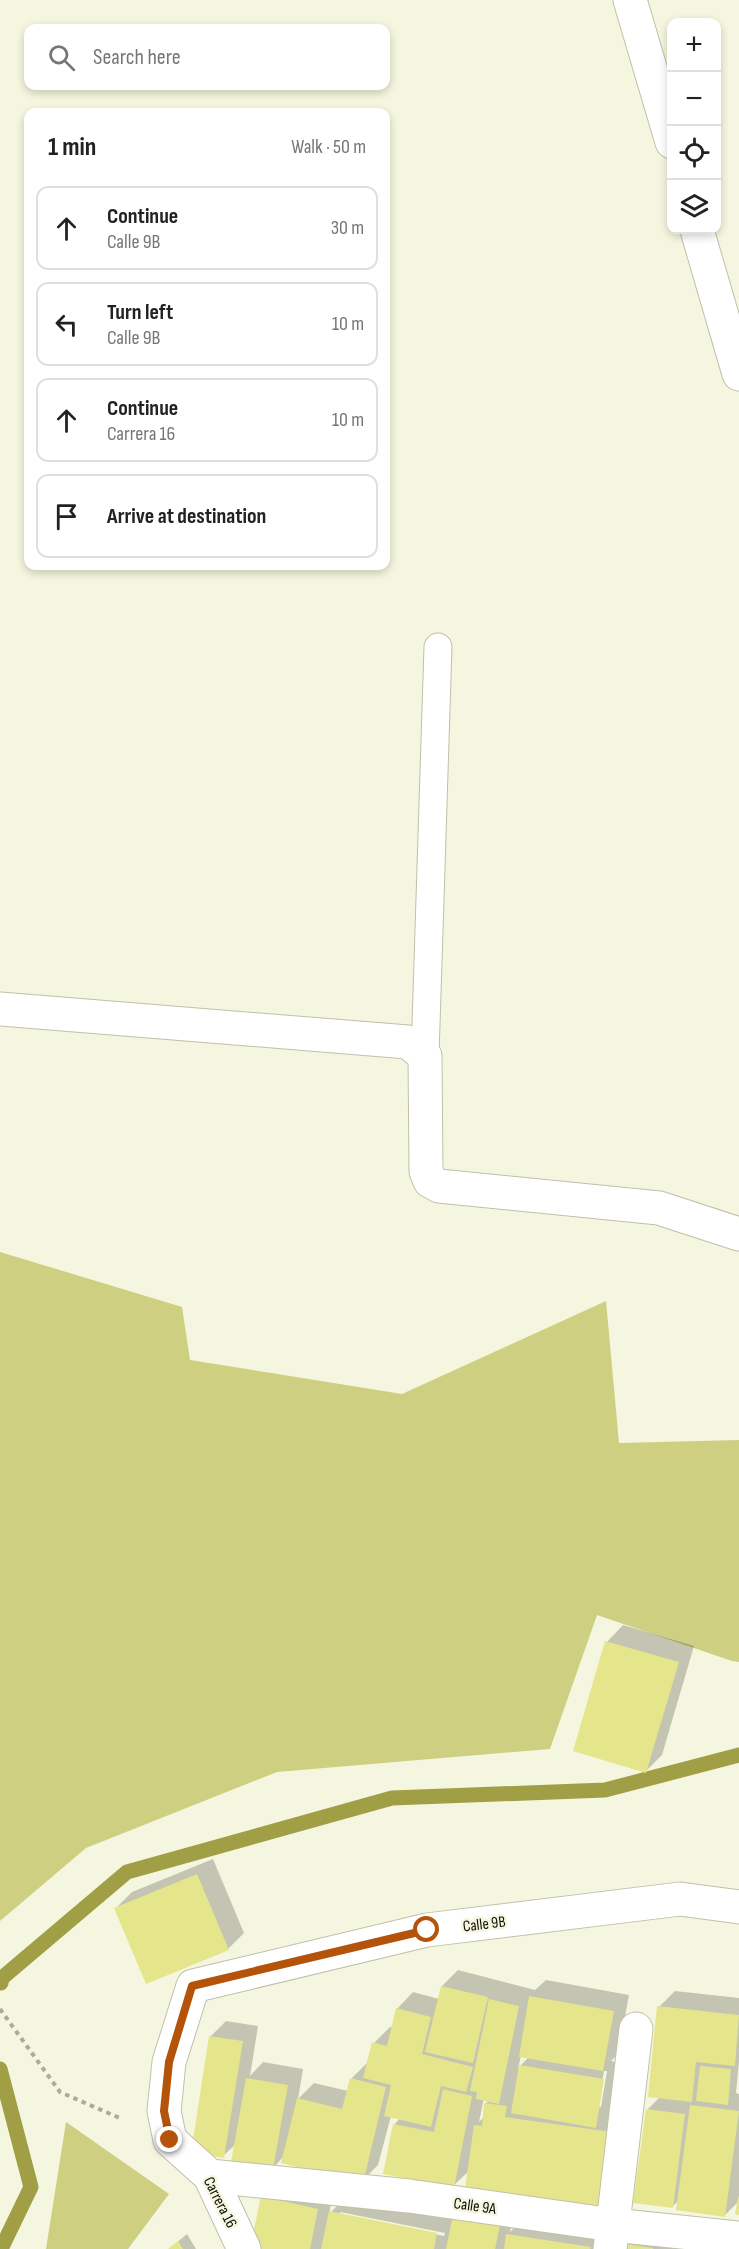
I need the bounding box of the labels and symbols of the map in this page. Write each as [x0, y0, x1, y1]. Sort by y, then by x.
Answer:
street label: Calle 9B [462, 1912, 507, 1937]
route start [413, 1916, 439, 1942]
route end [156, 2126, 182, 2152]
street label: Carrera 16 [199, 2174, 241, 2231]
street label: Calle 9A [452, 2194, 497, 2219]

